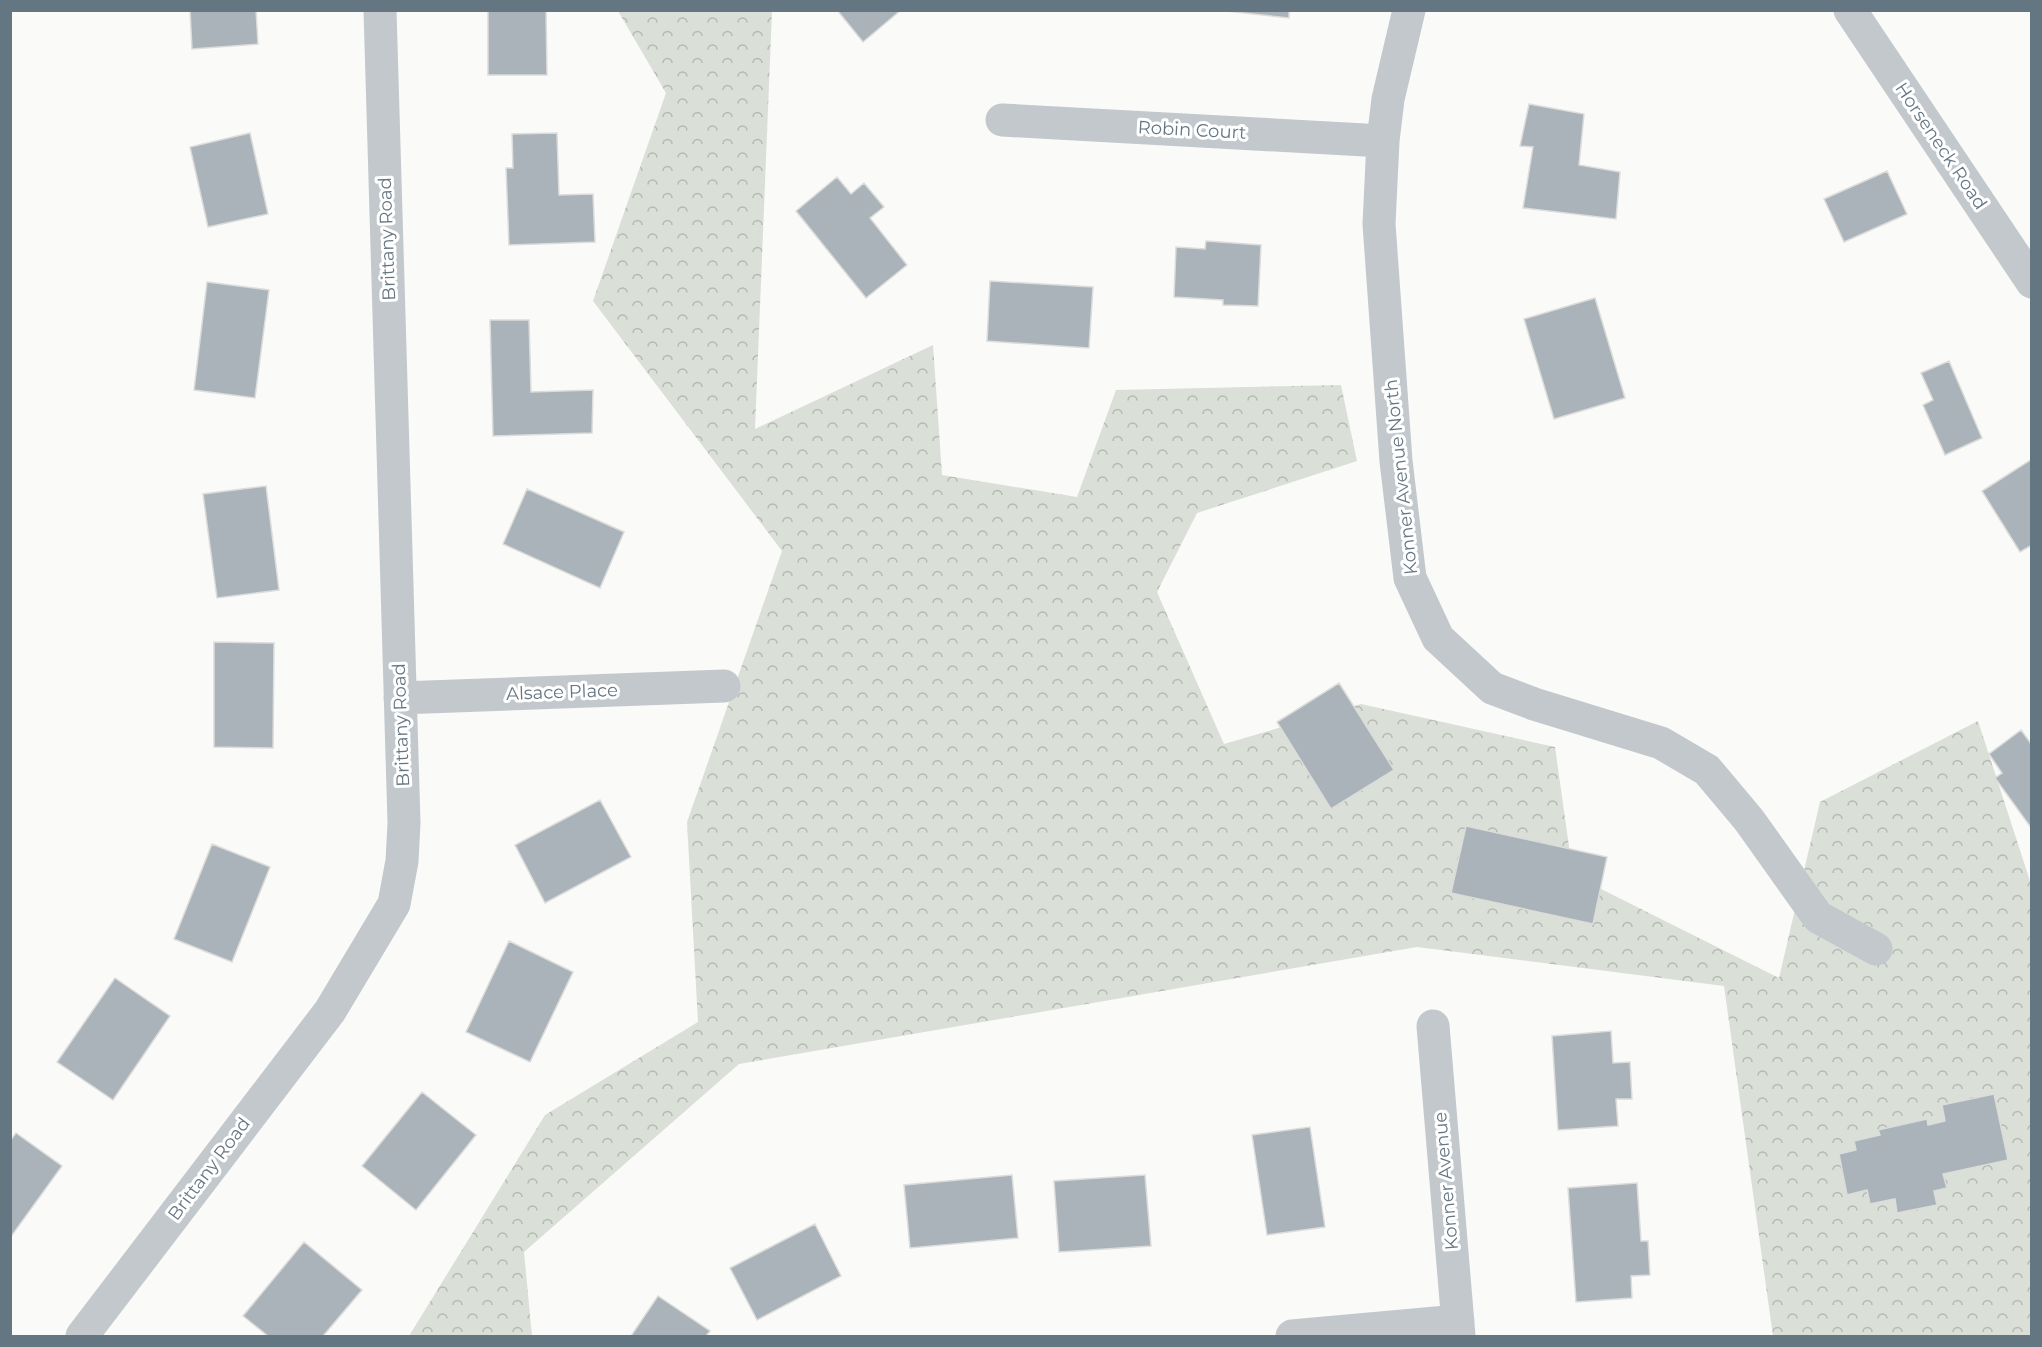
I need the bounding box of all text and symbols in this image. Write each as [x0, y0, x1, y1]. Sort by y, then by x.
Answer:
street label: Horseneck Road [1890, 78, 1992, 214]
street label: Robin Court [1137, 116, 1247, 144]
street label: Brittany Road [374, 177, 400, 301]
street label: Konner Avenue North [1380, 378, 1422, 576]
street label: Brittany Road [388, 663, 414, 787]
street label: Alsace Place [506, 679, 618, 705]
street label: Konner Avenue [1429, 1111, 1463, 1251]
street label: Brittany Road [163, 1113, 255, 1225]

